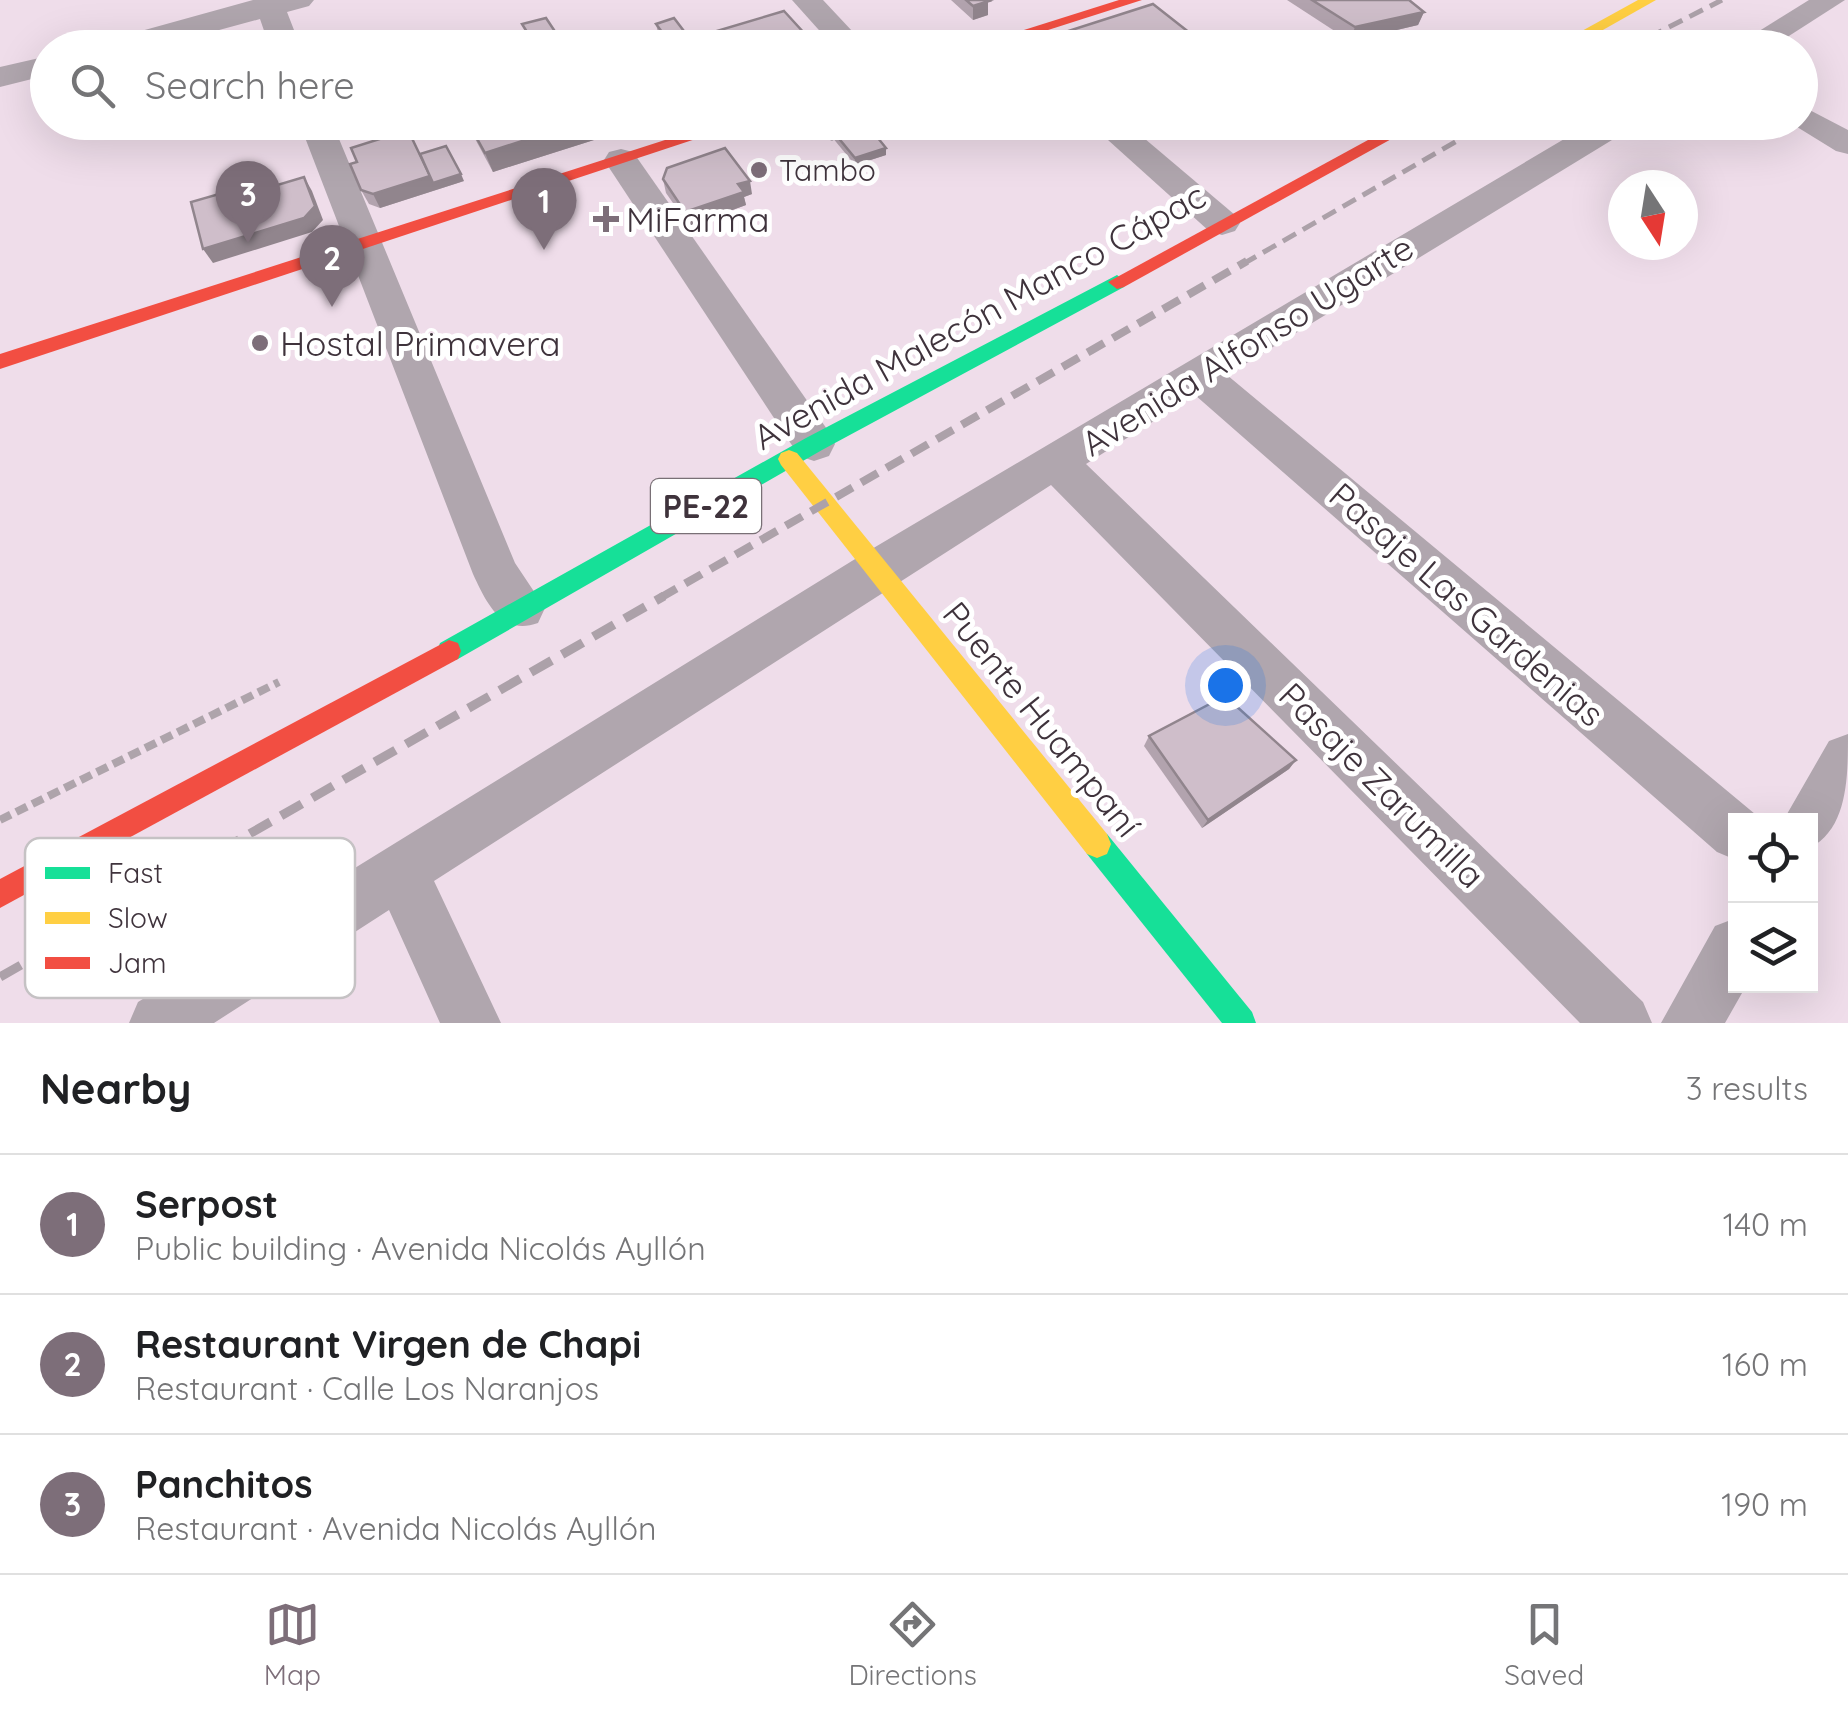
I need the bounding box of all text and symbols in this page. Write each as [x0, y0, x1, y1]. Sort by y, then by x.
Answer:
search box [30, 30, 1818, 140]
icon: search [65, 58, 120, 113]
text: Search here [145, 61, 355, 109]
place label: Tambo [779, 151, 876, 189]
marker: Tambo [748, 159, 770, 181]
pin: 3 [216, 160, 280, 243]
pin: 1 [512, 168, 576, 250]
north arrow [1608, 170, 1698, 260]
street label: Avenida Malecón Manco Cápac [745, 173, 1213, 459]
place label: MiFarma [626, 197, 769, 241]
marker: MiFarma [595, 208, 617, 230]
pin: 2 [300, 224, 364, 307]
street label: Avenida Alfonso Ugarte [1073, 225, 1421, 465]
place label: Hostal Primavera [280, 321, 560, 365]
marker: Hostal Primavera [249, 332, 271, 354]
street label: Pasaje Las Gardenias [1321, 473, 1613, 735]
road number: PE-22 [651, 479, 761, 533]
street label: Puente Huampaní [934, 592, 1151, 846]
your location [1200, 660, 1251, 711]
street label: Pasaje Zarumilla [1270, 673, 1494, 897]
map controls [1728, 813, 1818, 993]
button: locate [1728, 813, 1818, 903]
legend [25, 838, 355, 998]
text: Fast [108, 855, 163, 890]
text: Slow [108, 900, 168, 935]
button: layers [1728, 903, 1818, 993]
text: Jam [108, 945, 167, 980]
text: Nearby [40, 1062, 191, 1115]
text: 3 results [1686, 1068, 1808, 1108]
text: Serpost [135, 1180, 278, 1228]
text: 1 [66, 1204, 79, 1244]
text: 140 m [1723, 1204, 1808, 1244]
text: Public building · Avenida Nicolás Ayllón [135, 1228, 706, 1268]
text: Restaurant Virgen de Chapi [135, 1320, 641, 1368]
text: 2 [63, 1344, 82, 1384]
text: 160 m [1722, 1344, 1808, 1384]
text: Restaurant · Calle Los Naranjos [135, 1368, 599, 1408]
text: Panchitos [135, 1460, 313, 1508]
text: 3 [64, 1484, 81, 1524]
text: 190 m [1721, 1484, 1808, 1524]
text: Restaurant · Avenida Nicolás Ayllón [135, 1508, 657, 1548]
tab: Map [264, 1597, 321, 1692]
tab: Directions [848, 1597, 977, 1692]
tab: Saved [1504, 1597, 1584, 1692]

